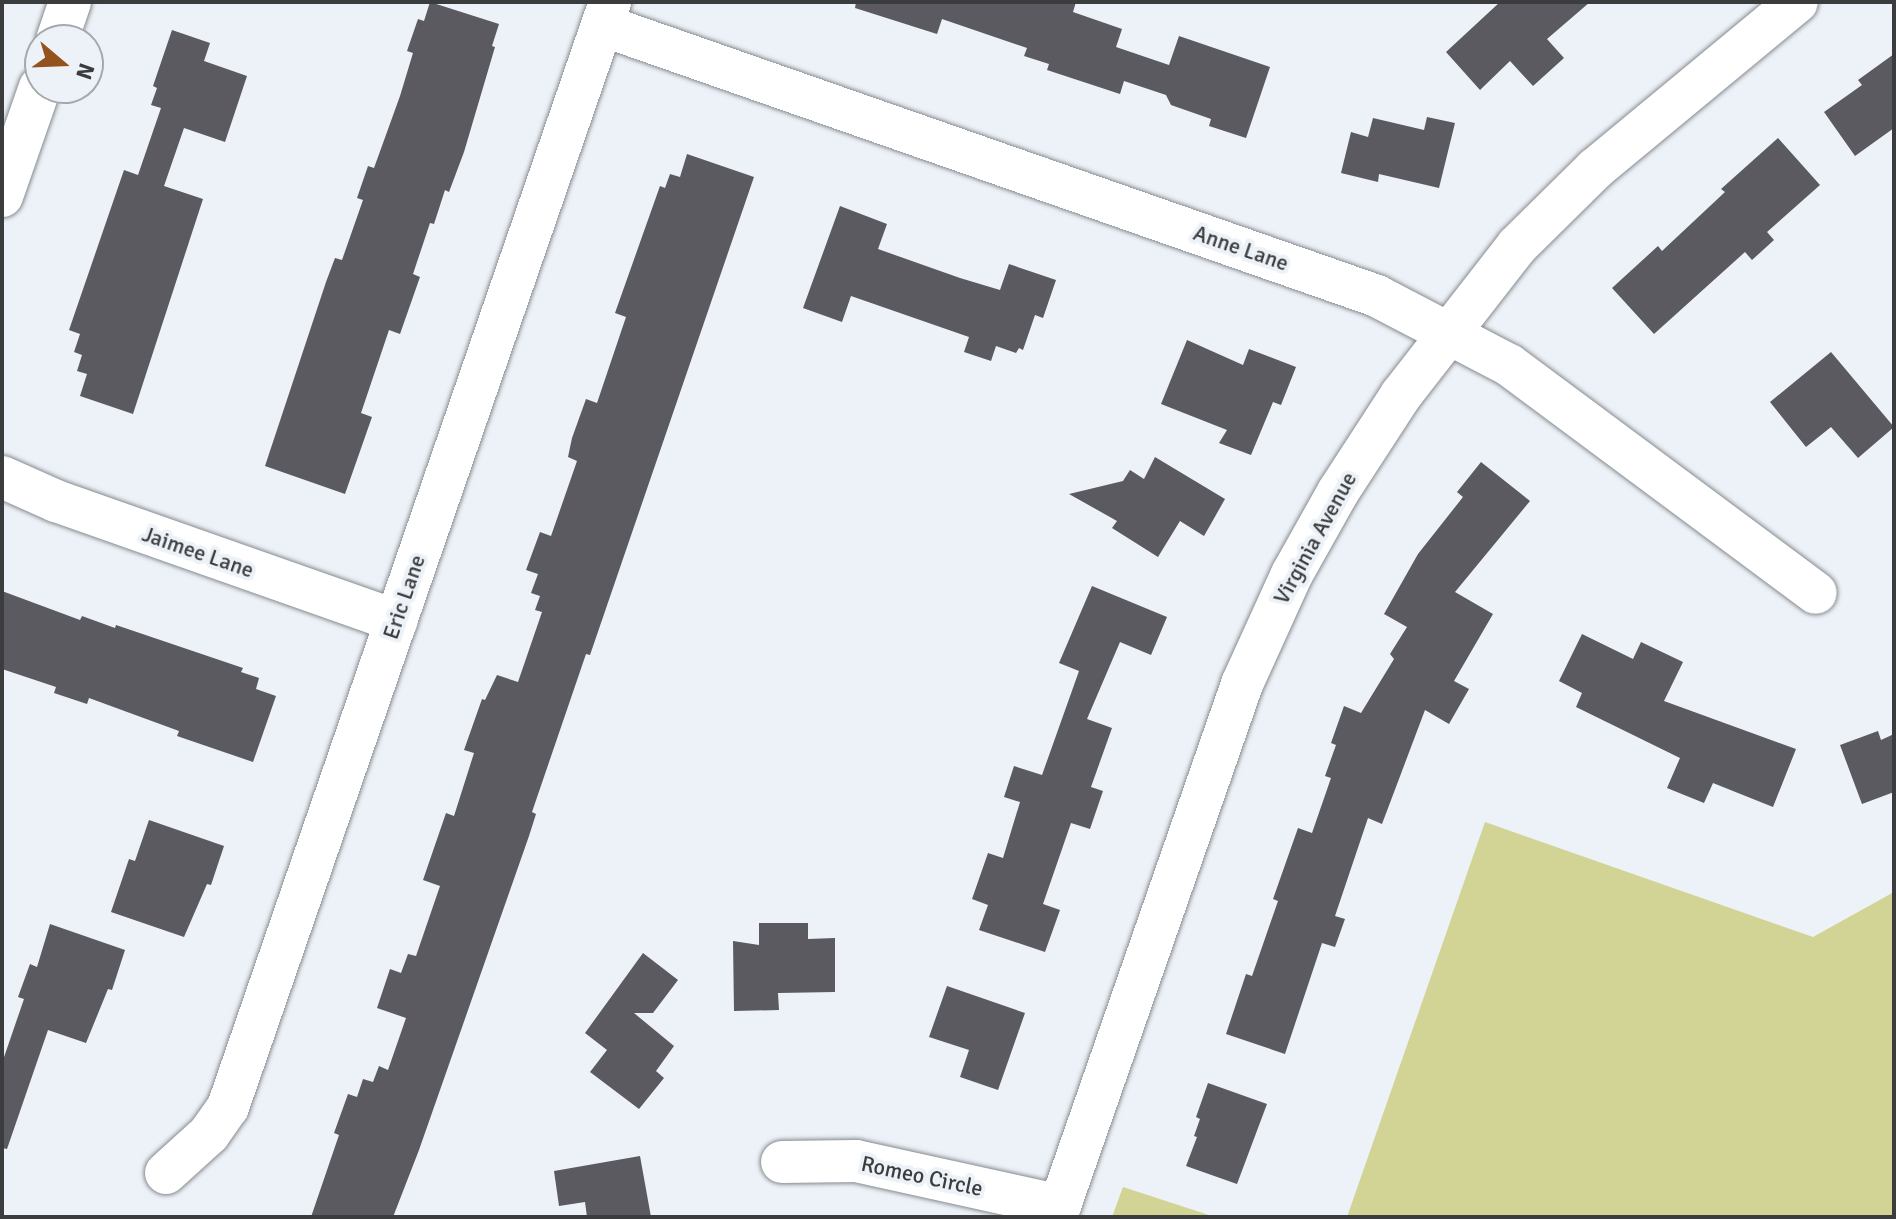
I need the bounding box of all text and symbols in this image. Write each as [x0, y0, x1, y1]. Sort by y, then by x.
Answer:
north arrow [24, 24, 104, 104]
text: N [70, 60, 101, 83]
street label: Anne Lane [1190, 219, 1292, 277]
street label: Virginia Avenue [1268, 467, 1362, 609]
street label: Jaimee Lane [139, 521, 257, 583]
street label: Eric Lane [377, 551, 431, 643]
street label: Romeo Circle [859, 1150, 985, 1202]

